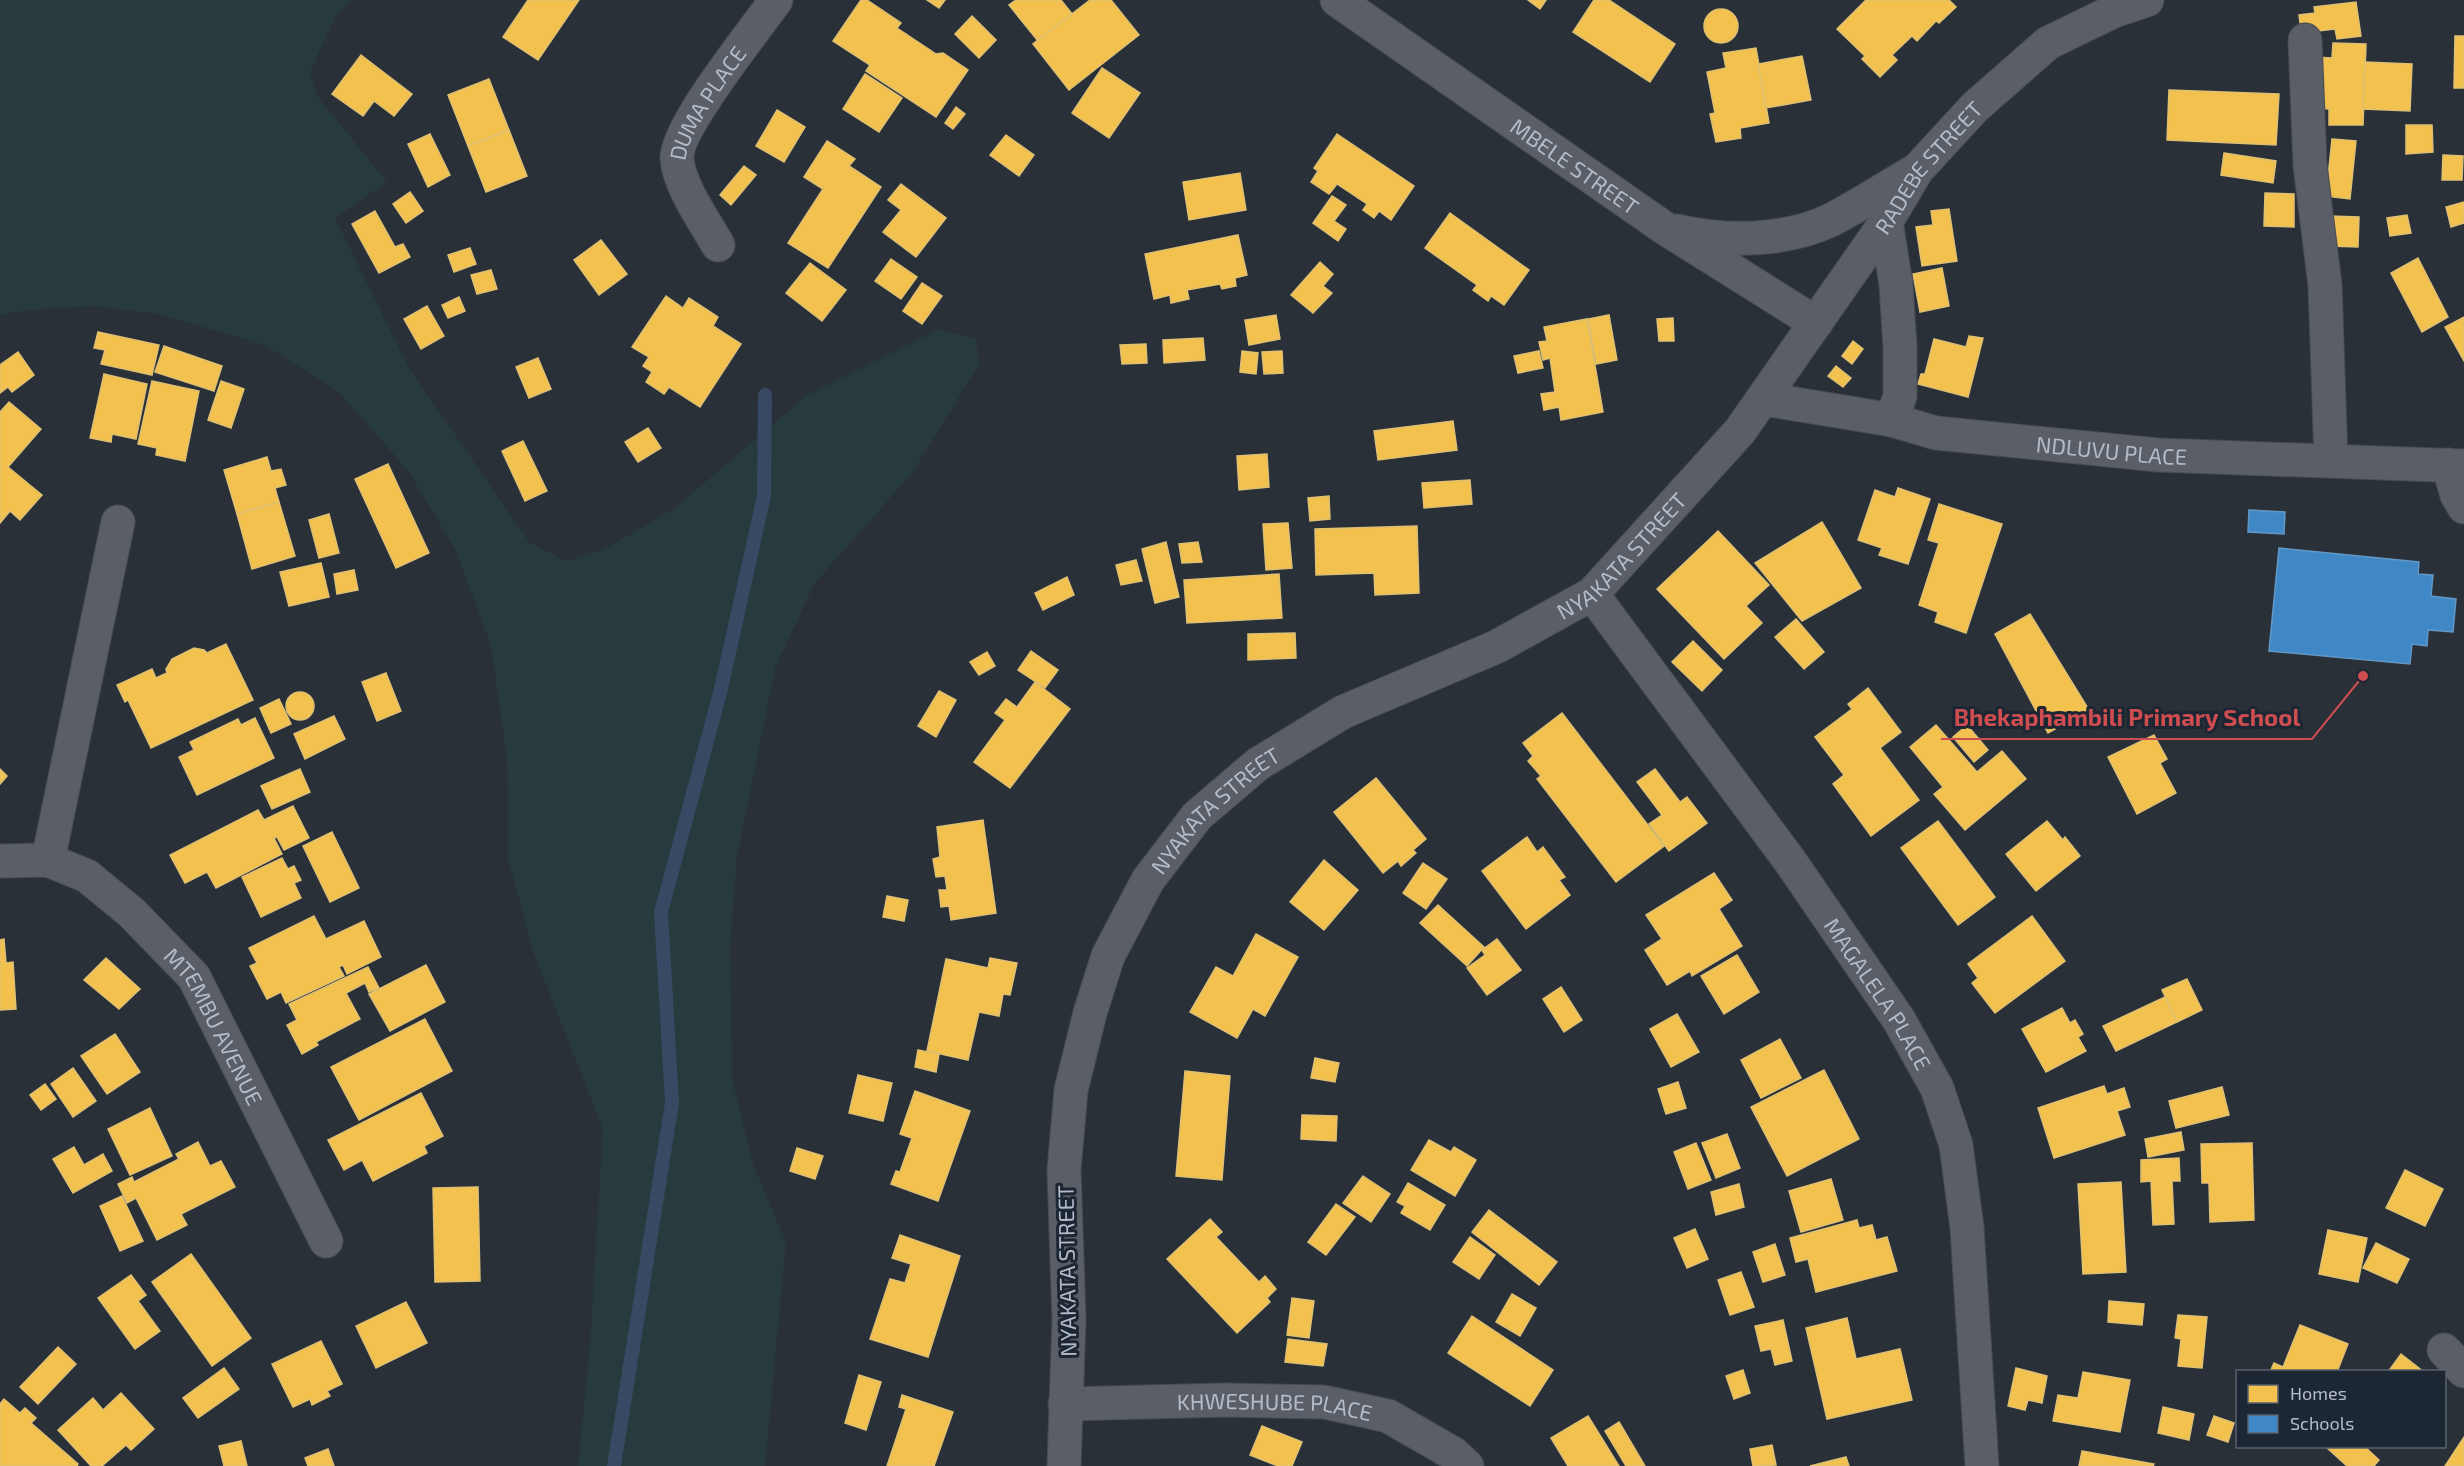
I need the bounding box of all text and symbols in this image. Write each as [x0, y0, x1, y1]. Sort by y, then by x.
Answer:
street label: DUMA PLACE [663, 40, 751, 162]
street label: RADEBE STREET [1869, 95, 1987, 239]
street label: MBELE STREET [1506, 112, 1644, 219]
street label: NDLUVU PLACE [2035, 430, 2187, 469]
street label: NYAKATA STREET [1552, 487, 1691, 624]
callout: Bhekaphambili Primary School [1941, 697, 2312, 739]
text: Bhekaphambili Primary School [1954, 702, 2300, 731]
street label: NYAKATA STREET [1145, 741, 1284, 879]
street label: MAGALELA PLACE [1820, 913, 1937, 1074]
street label: MTEMBU AVENUE [159, 942, 269, 1109]
street label: NYAKATA STREET [1052, 1185, 1080, 1357]
legend [2236, 1370, 2446, 1448]
text: Homes [2290, 1382, 2347, 1404]
street label: KHWESHUBE PLACE [1177, 1387, 1375, 1425]
text: Schools [2290, 1412, 2354, 1434]

